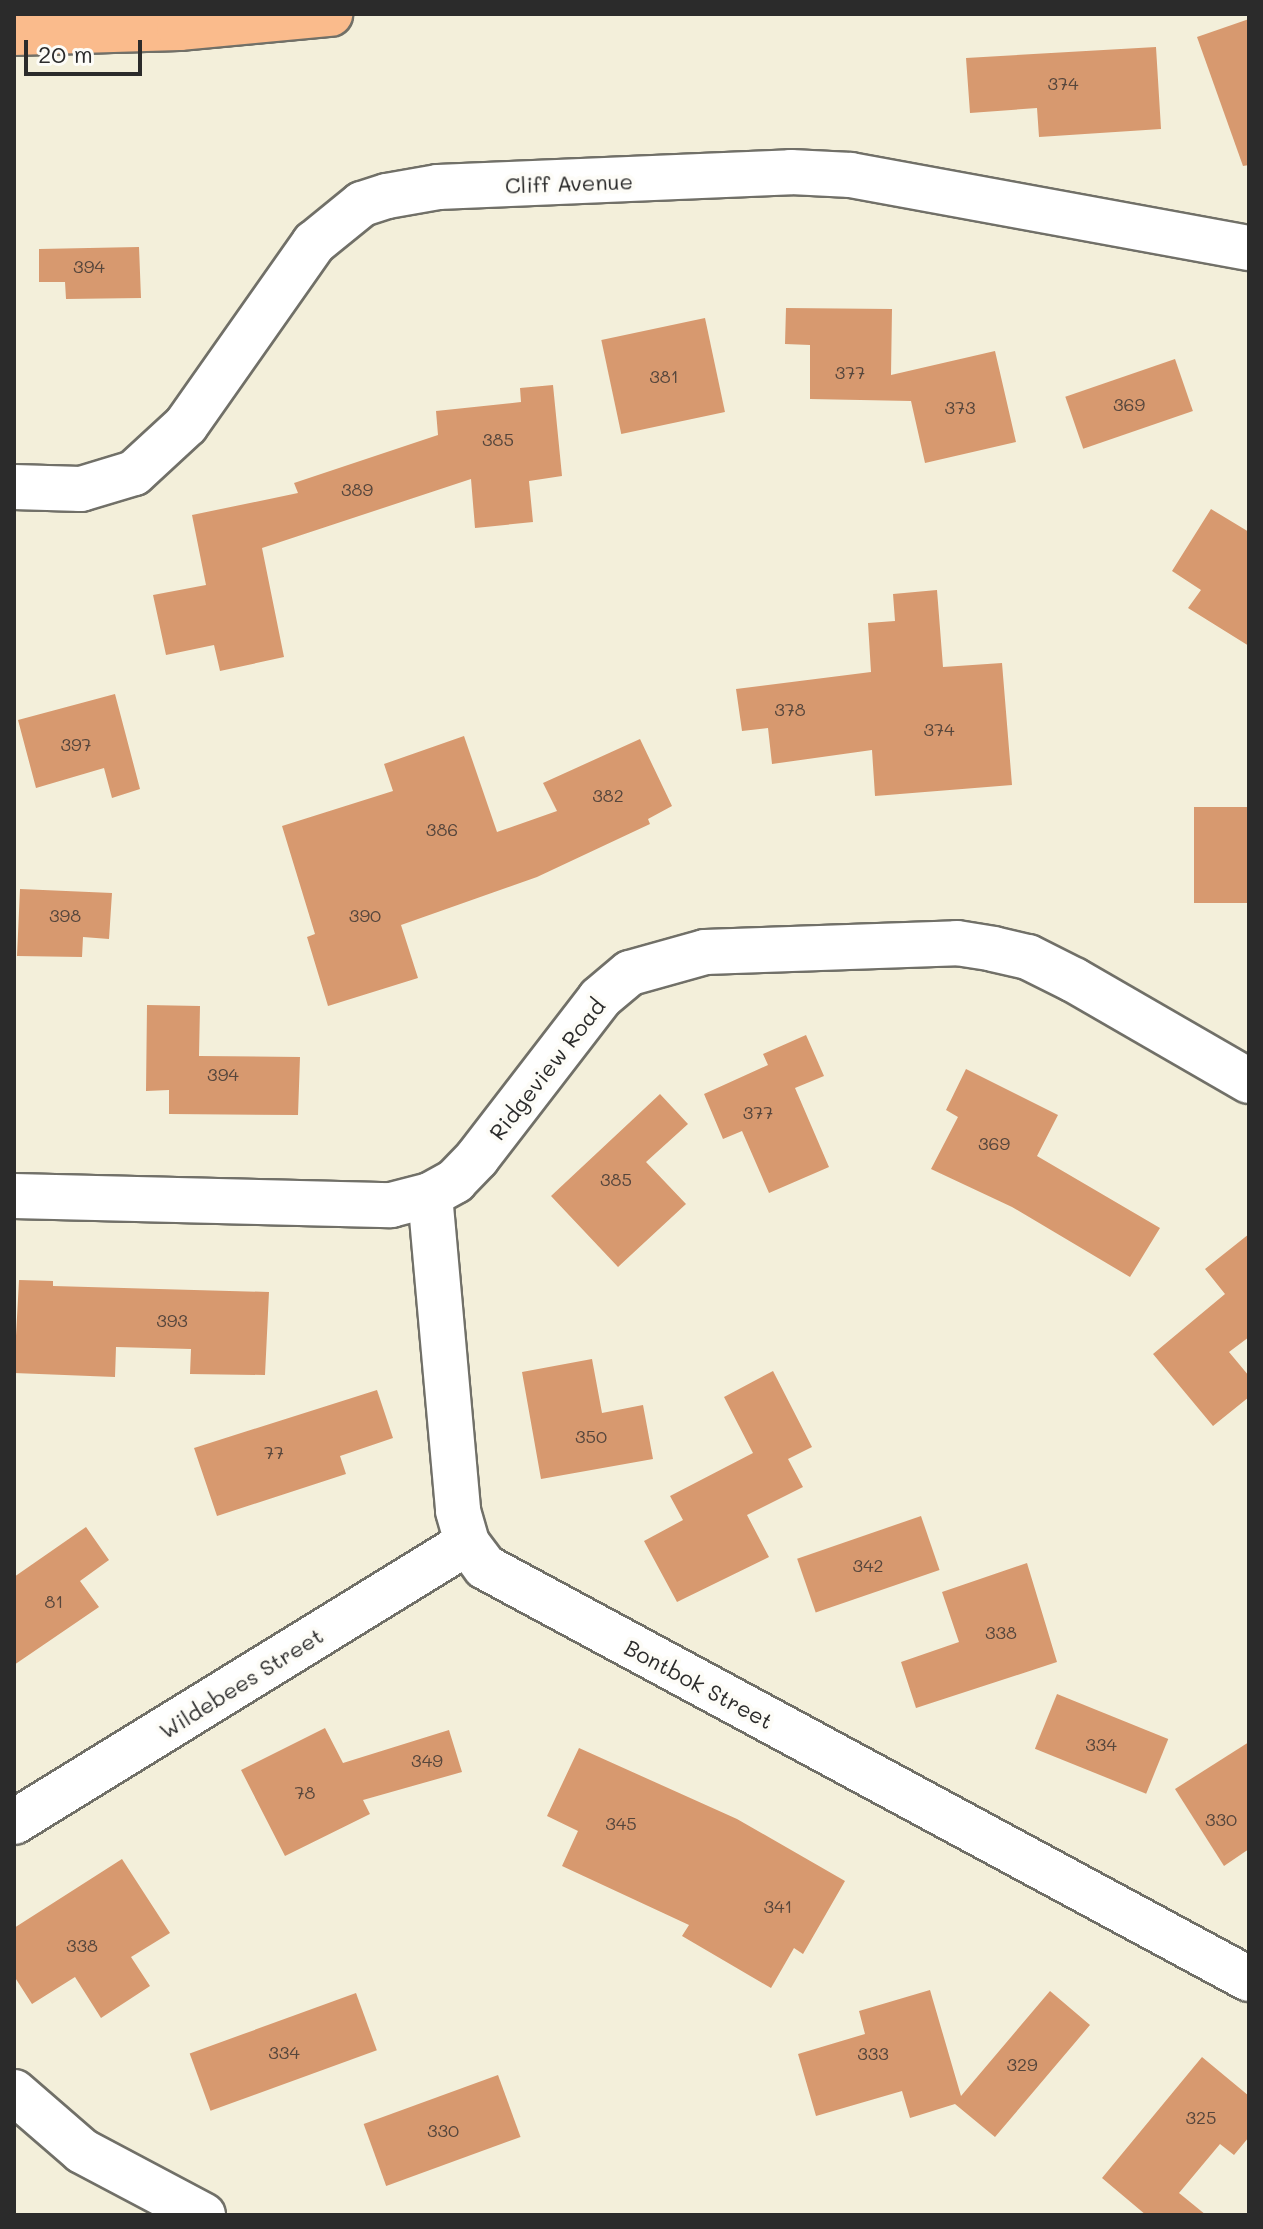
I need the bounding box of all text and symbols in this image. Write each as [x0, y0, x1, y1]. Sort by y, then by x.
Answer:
scale bar [28, 24, 146, 74]
text: 20 m [38, 38, 93, 69]
house number: 374 [1047, 72, 1079, 94]
street label: Cliff Avenue [504, 168, 634, 198]
house number: 394 [73, 255, 105, 277]
house number: 377 [835, 361, 865, 383]
house number: 381 [649, 365, 679, 387]
house number: 369 [1113, 393, 1145, 415]
house number: 373 [944, 396, 976, 418]
house number: 385 [482, 428, 514, 450]
house number: 389 [341, 478, 373, 500]
house number: 378 [774, 698, 806, 720]
house number: 374 [923, 718, 955, 740]
house number: 397 [60, 733, 92, 755]
house number: 382 [592, 784, 624, 806]
house number: 386 [426, 818, 458, 840]
house number: 398 [49, 904, 81, 926]
house number: 390 [349, 904, 381, 926]
street label: Ridgeview Road [484, 993, 610, 1145]
house number: 394 [207, 1063, 239, 1085]
house number: 377 [743, 1101, 773, 1123]
house number: 369 [978, 1132, 1010, 1154]
house number: 385 [600, 1168, 632, 1190]
house number: 393 [156, 1309, 188, 1331]
house number: 350 [575, 1425, 607, 1447]
house number: 77 [264, 1441, 284, 1463]
house number: 342 [852, 1554, 884, 1576]
house number: 81 [45, 1590, 63, 1612]
house number: 338 [985, 1621, 1017, 1643]
street label: Wildebees Street [154, 1622, 328, 1744]
street label: Bontbok Street [620, 1634, 778, 1734]
house number: 334 [1085, 1733, 1117, 1755]
house number: 349 [411, 1749, 443, 1771]
house number: 78 [295, 1781, 315, 1803]
house number: 330 [1205, 1808, 1237, 1830]
house number: 345 [605, 1812, 637, 1834]
house number: 341 [763, 1895, 793, 1917]
house number: 338 [66, 1934, 98, 1956]
house number: 334 [268, 2041, 300, 2063]
house number: 333 [857, 2042, 889, 2064]
house number: 329 [1006, 2053, 1038, 2075]
house number: 325 [1185, 2106, 1217, 2128]
house number: 330 [427, 2119, 459, 2141]

